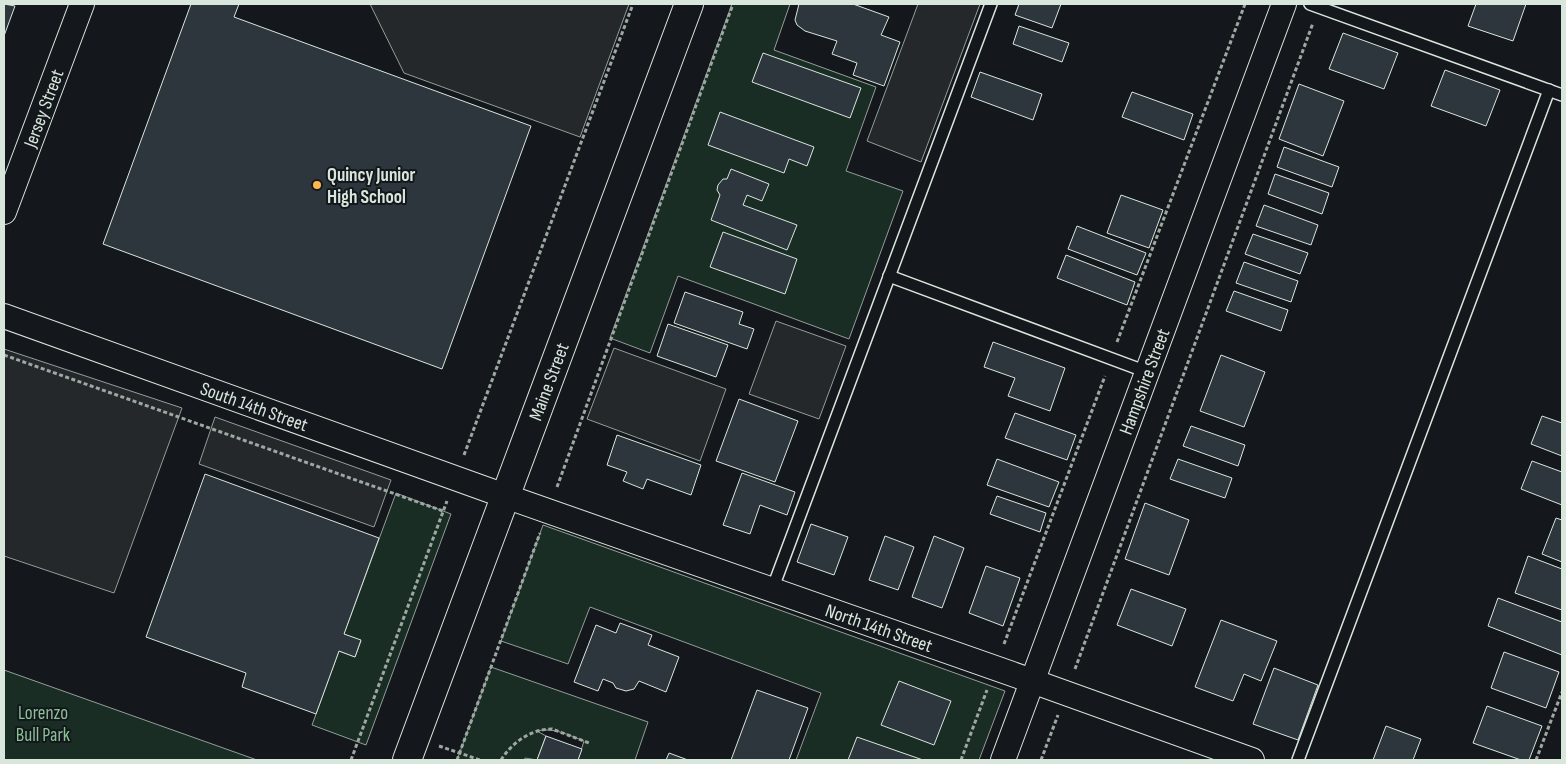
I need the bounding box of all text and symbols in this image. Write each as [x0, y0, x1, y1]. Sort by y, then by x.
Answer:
street label: Jersey Street [19, 66, 70, 152]
place label: Quincy Junior High School [327, 164, 415, 209]
marker: Quincy Junior High School [311, 179, 323, 191]
street label: Hampshire Street [1115, 325, 1175, 438]
street label: Maine Street [525, 340, 575, 424]
street label: South 14th Street [197, 377, 311, 437]
street label: North 14th Street [822, 599, 936, 658]
park label: Lorenzo Bull Park [16, 702, 71, 747]

